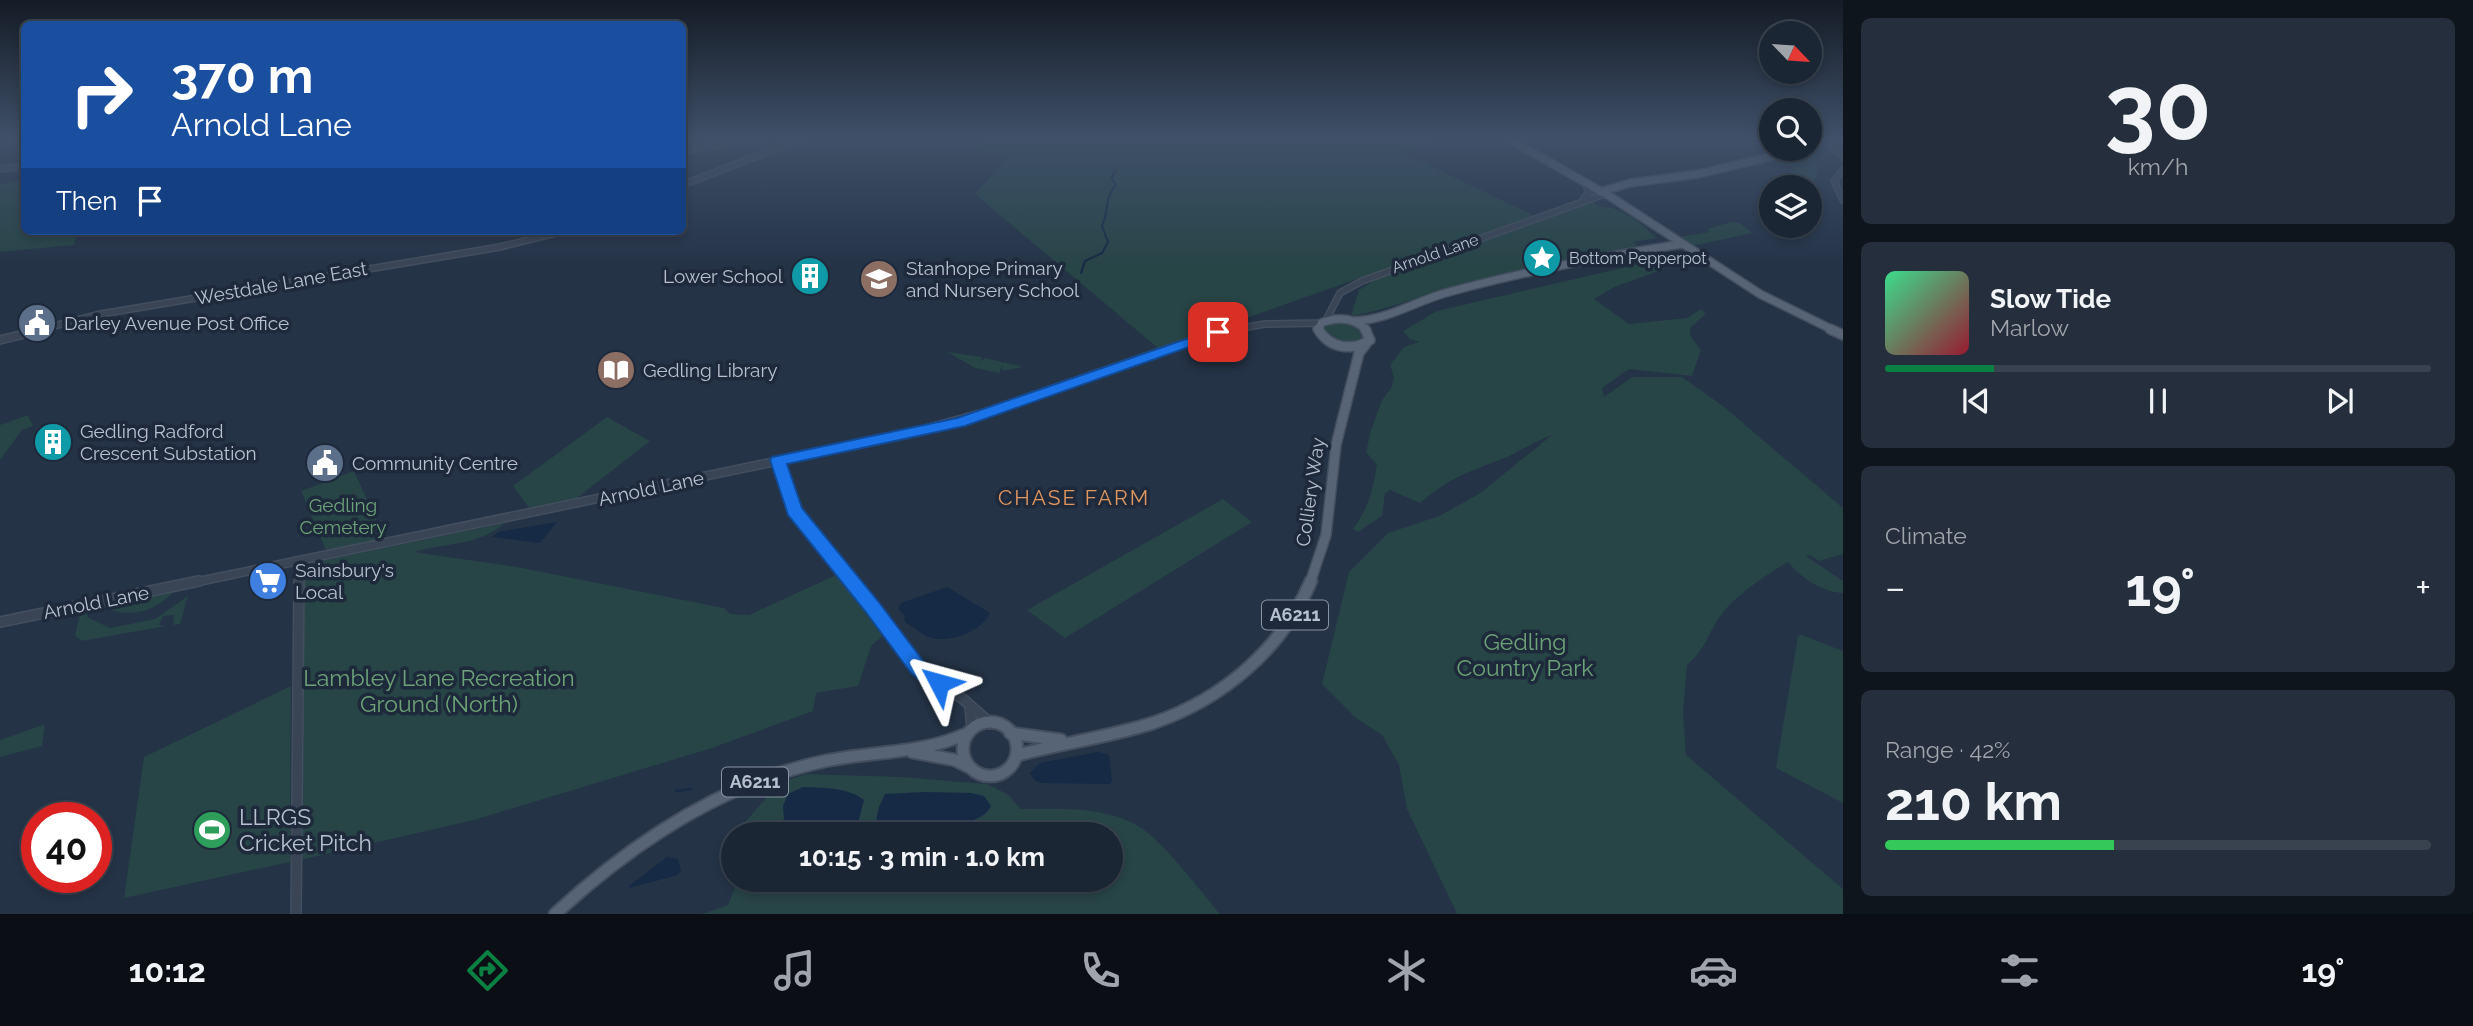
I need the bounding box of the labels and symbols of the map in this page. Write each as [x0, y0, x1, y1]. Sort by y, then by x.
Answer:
north arrow [1759, 21, 1822, 84]
street label: Arnold Lane [1389, 230, 1481, 277]
place icon: Bottom Pepperpot [1521, 237, 1563, 279]
place label: Bottom Pepperpot [1569, 249, 1707, 268]
building icon: Lower School [789, 255, 831, 297]
street label: Westdale Lane East [193, 257, 369, 309]
place label: Stanhope Primary and Nursery School [906, 257, 1080, 301]
school or university icon: Stanhope Primary and Nursery School [858, 258, 900, 300]
place label: Lower School [663, 265, 784, 287]
public building icon: Darley Avenue Post Office [16, 302, 58, 344]
pin [1188, 302, 1248, 362]
place label: Darley Avenue Post Office [64, 312, 289, 334]
library icon: Gedling Library [595, 349, 637, 391]
place label: Gedling Library [643, 359, 777, 381]
place label: Gedling Radford Crescent Substation [80, 420, 257, 464]
building icon: Gedling Radford Crescent Substation [32, 421, 74, 463]
street label: Colliery Way [1291, 436, 1329, 548]
public building icon: Community Centre [304, 442, 346, 484]
place label: Community Centre [352, 452, 518, 474]
street label: Arnold Lane [596, 466, 706, 510]
district label: CHASE FARM [998, 485, 1150, 510]
park label: Gedling Cemetery [299, 494, 387, 538]
place label: Sainsbury's Local [295, 559, 394, 603]
supermarket icon: Sainsbury's Local [247, 560, 289, 602]
street label: Arnold Lane [41, 581, 151, 623]
road number: A6211 [1262, 600, 1328, 630]
park label: Gedling Country Park [1457, 628, 1593, 681]
position arrow [902, 646, 976, 720]
park label: Lambley Lane Recreation Ground (North) [303, 664, 575, 717]
road number: A6211 [722, 768, 788, 796]
speed limit sign: 40 [21, 802, 112, 893]
place label: LLRGS Cricket Pitch [239, 803, 372, 856]
sports icon: LLRGS Cricket Pitch [191, 809, 233, 851]

